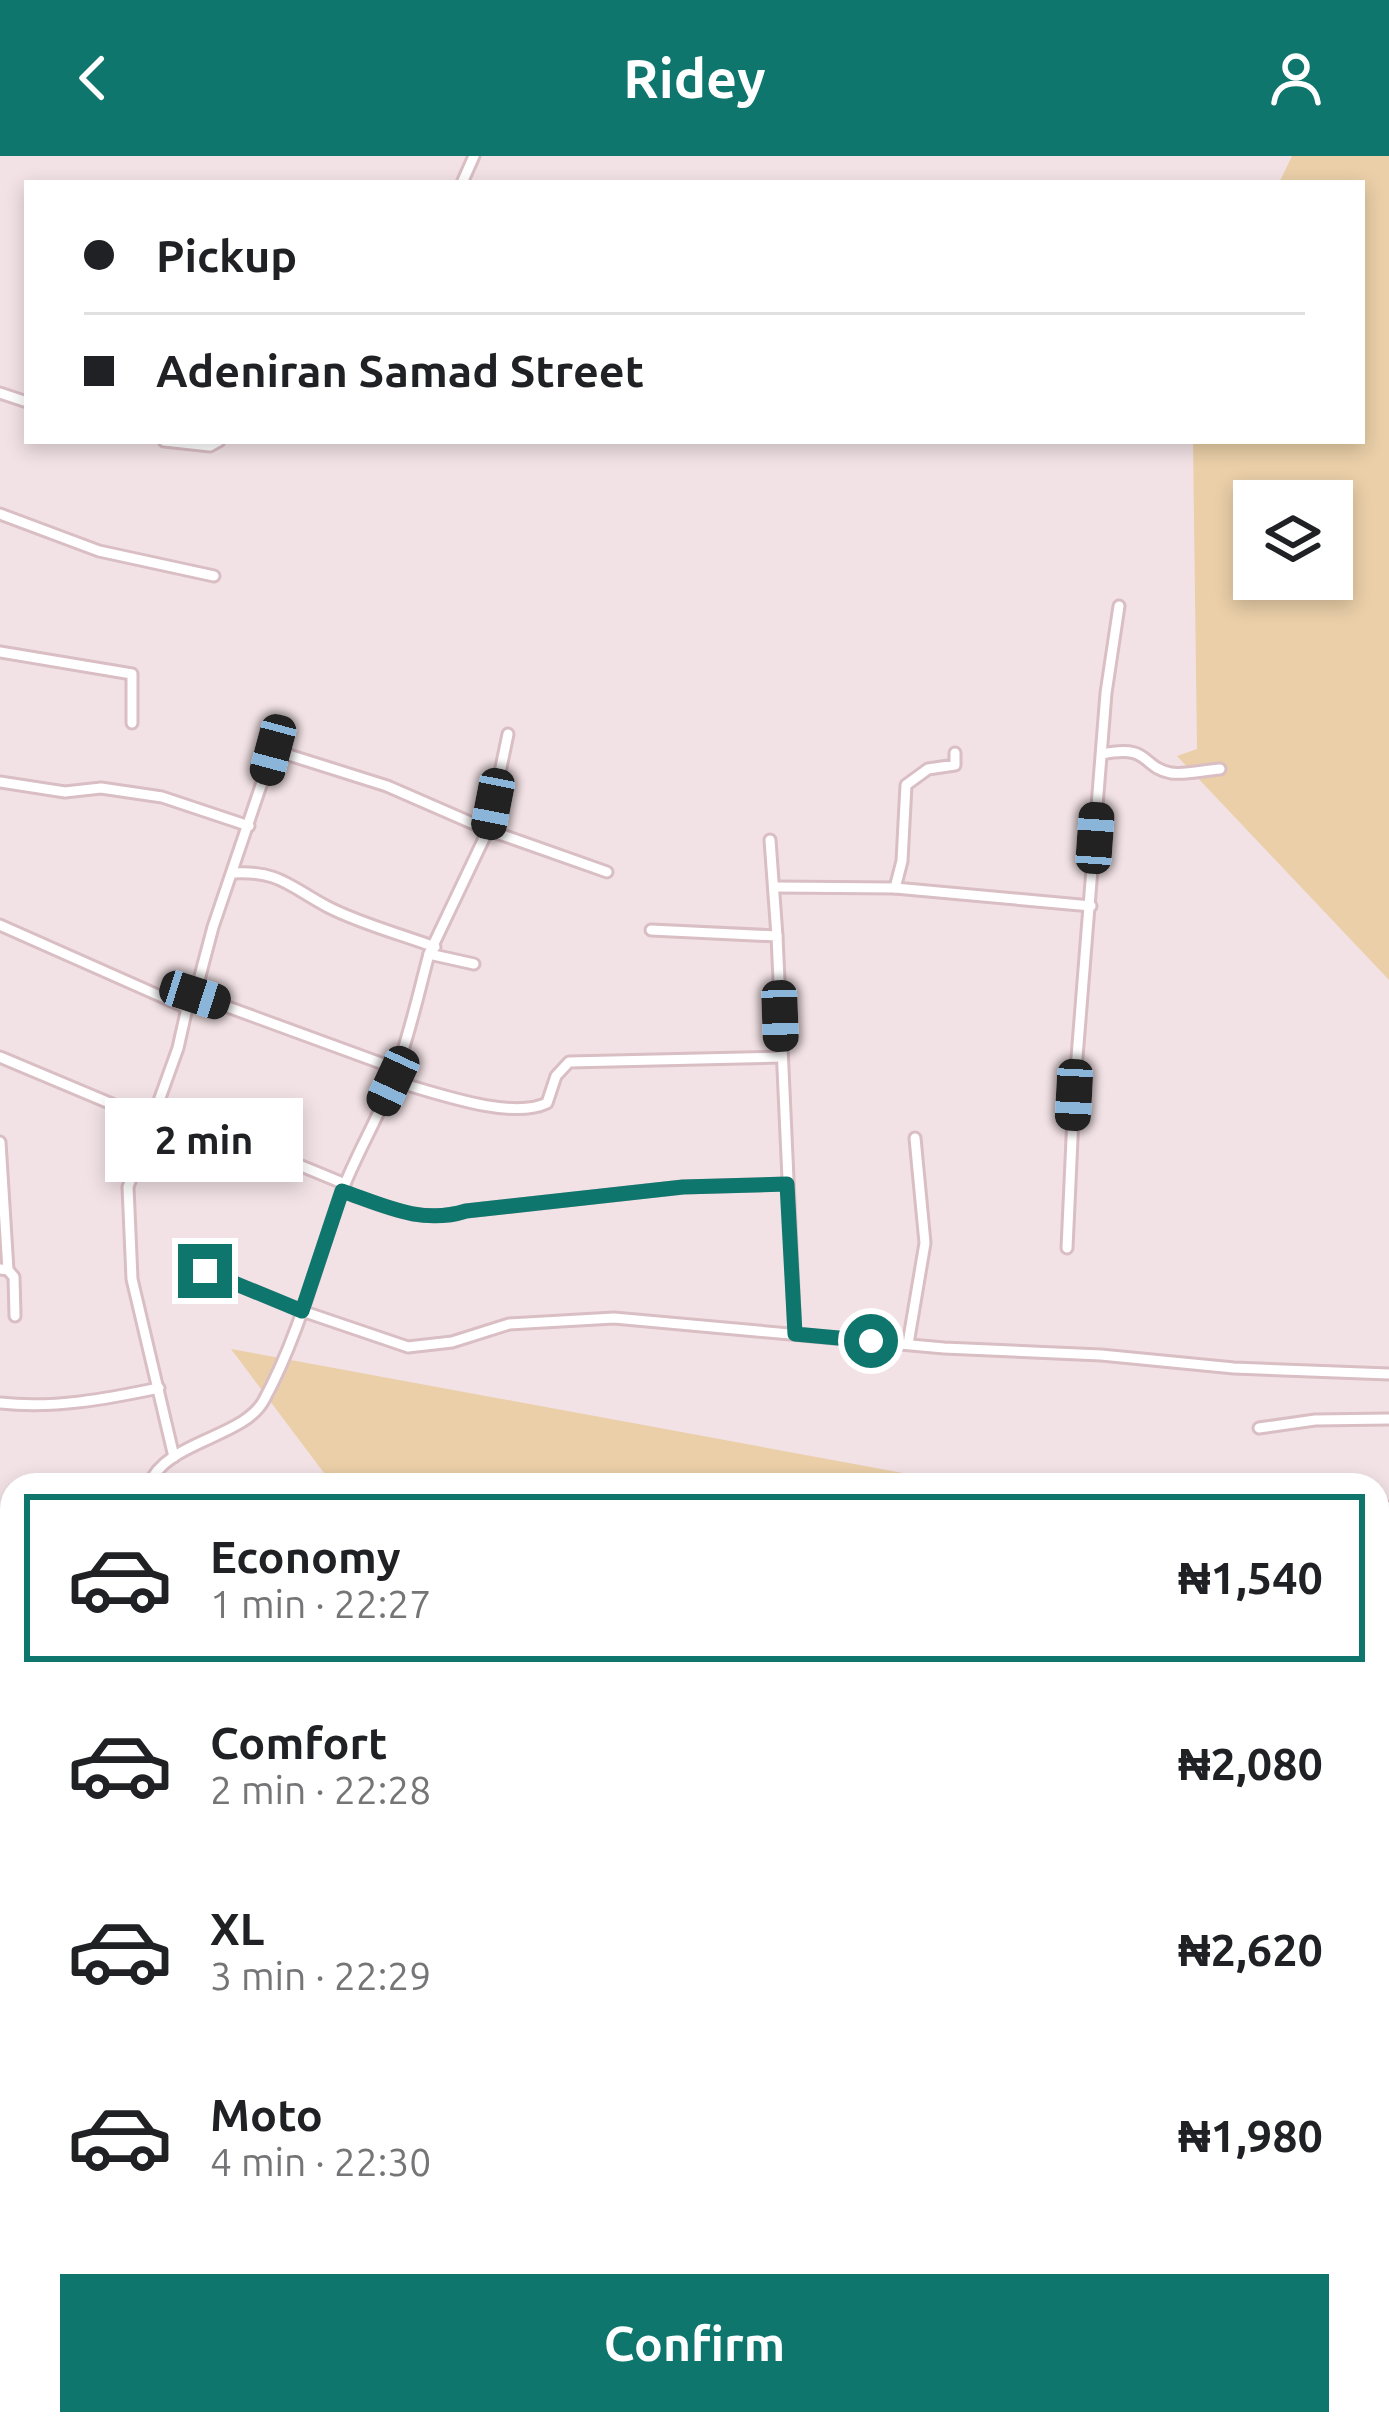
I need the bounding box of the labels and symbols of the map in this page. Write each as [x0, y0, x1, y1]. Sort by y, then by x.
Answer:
car [246, 711, 300, 789]
car [468, 765, 518, 843]
car [1075, 801, 1115, 875]
car [155, 967, 235, 1023]
car [761, 979, 799, 1053]
car [361, 1041, 425, 1121]
car [1054, 1058, 1094, 1132]
callout: 2 min [106, 1097, 304, 1181]
route end [178, 1244, 232, 1298]
route start [844, 1314, 898, 1368]

